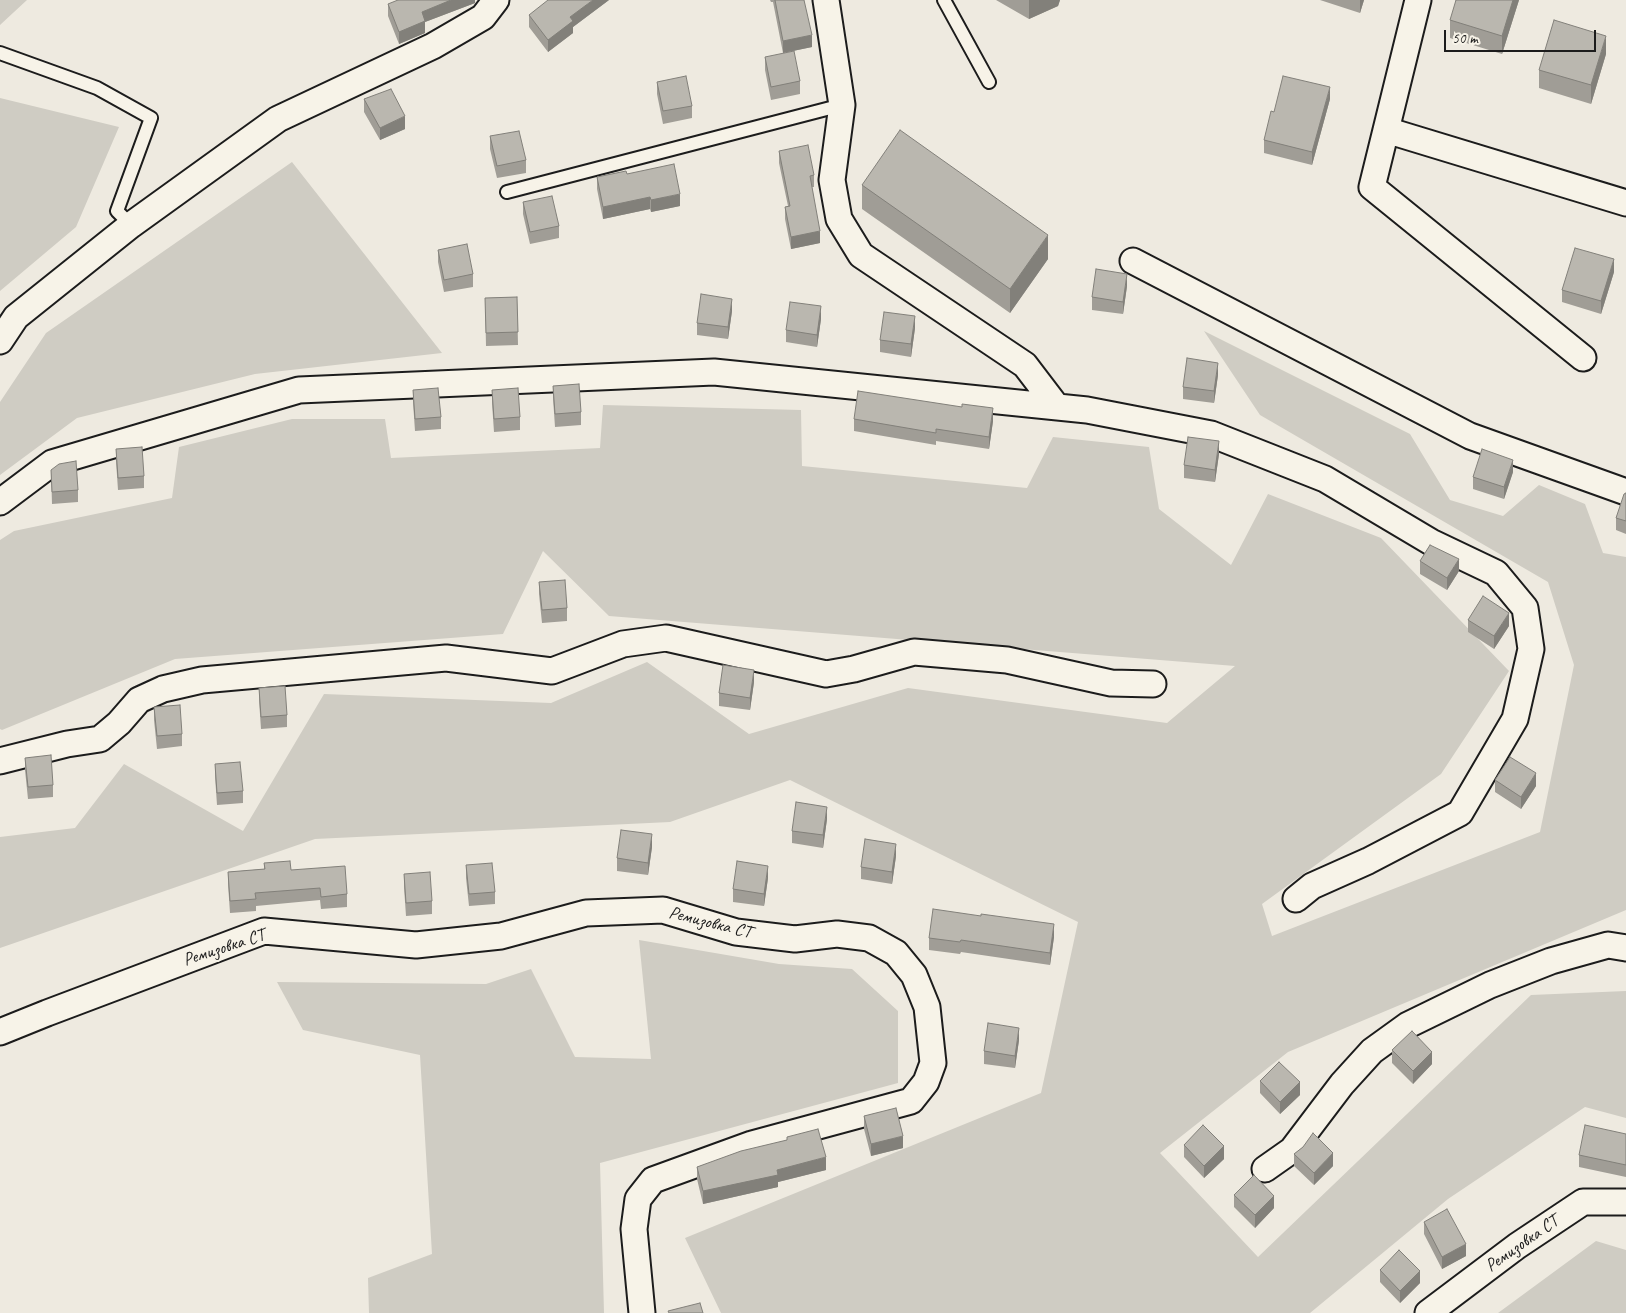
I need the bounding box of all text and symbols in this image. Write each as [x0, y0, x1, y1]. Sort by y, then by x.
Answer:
scale bar [1446, 20, 1598, 52]
text: 50 m [1452, 29, 1478, 48]
street label: Ремизовка СТ [666, 902, 754, 944]
street label: Ремизовка СТ [181, 925, 267, 971]
street label: Ремизовка СТ [1481, 1211, 1563, 1277]

